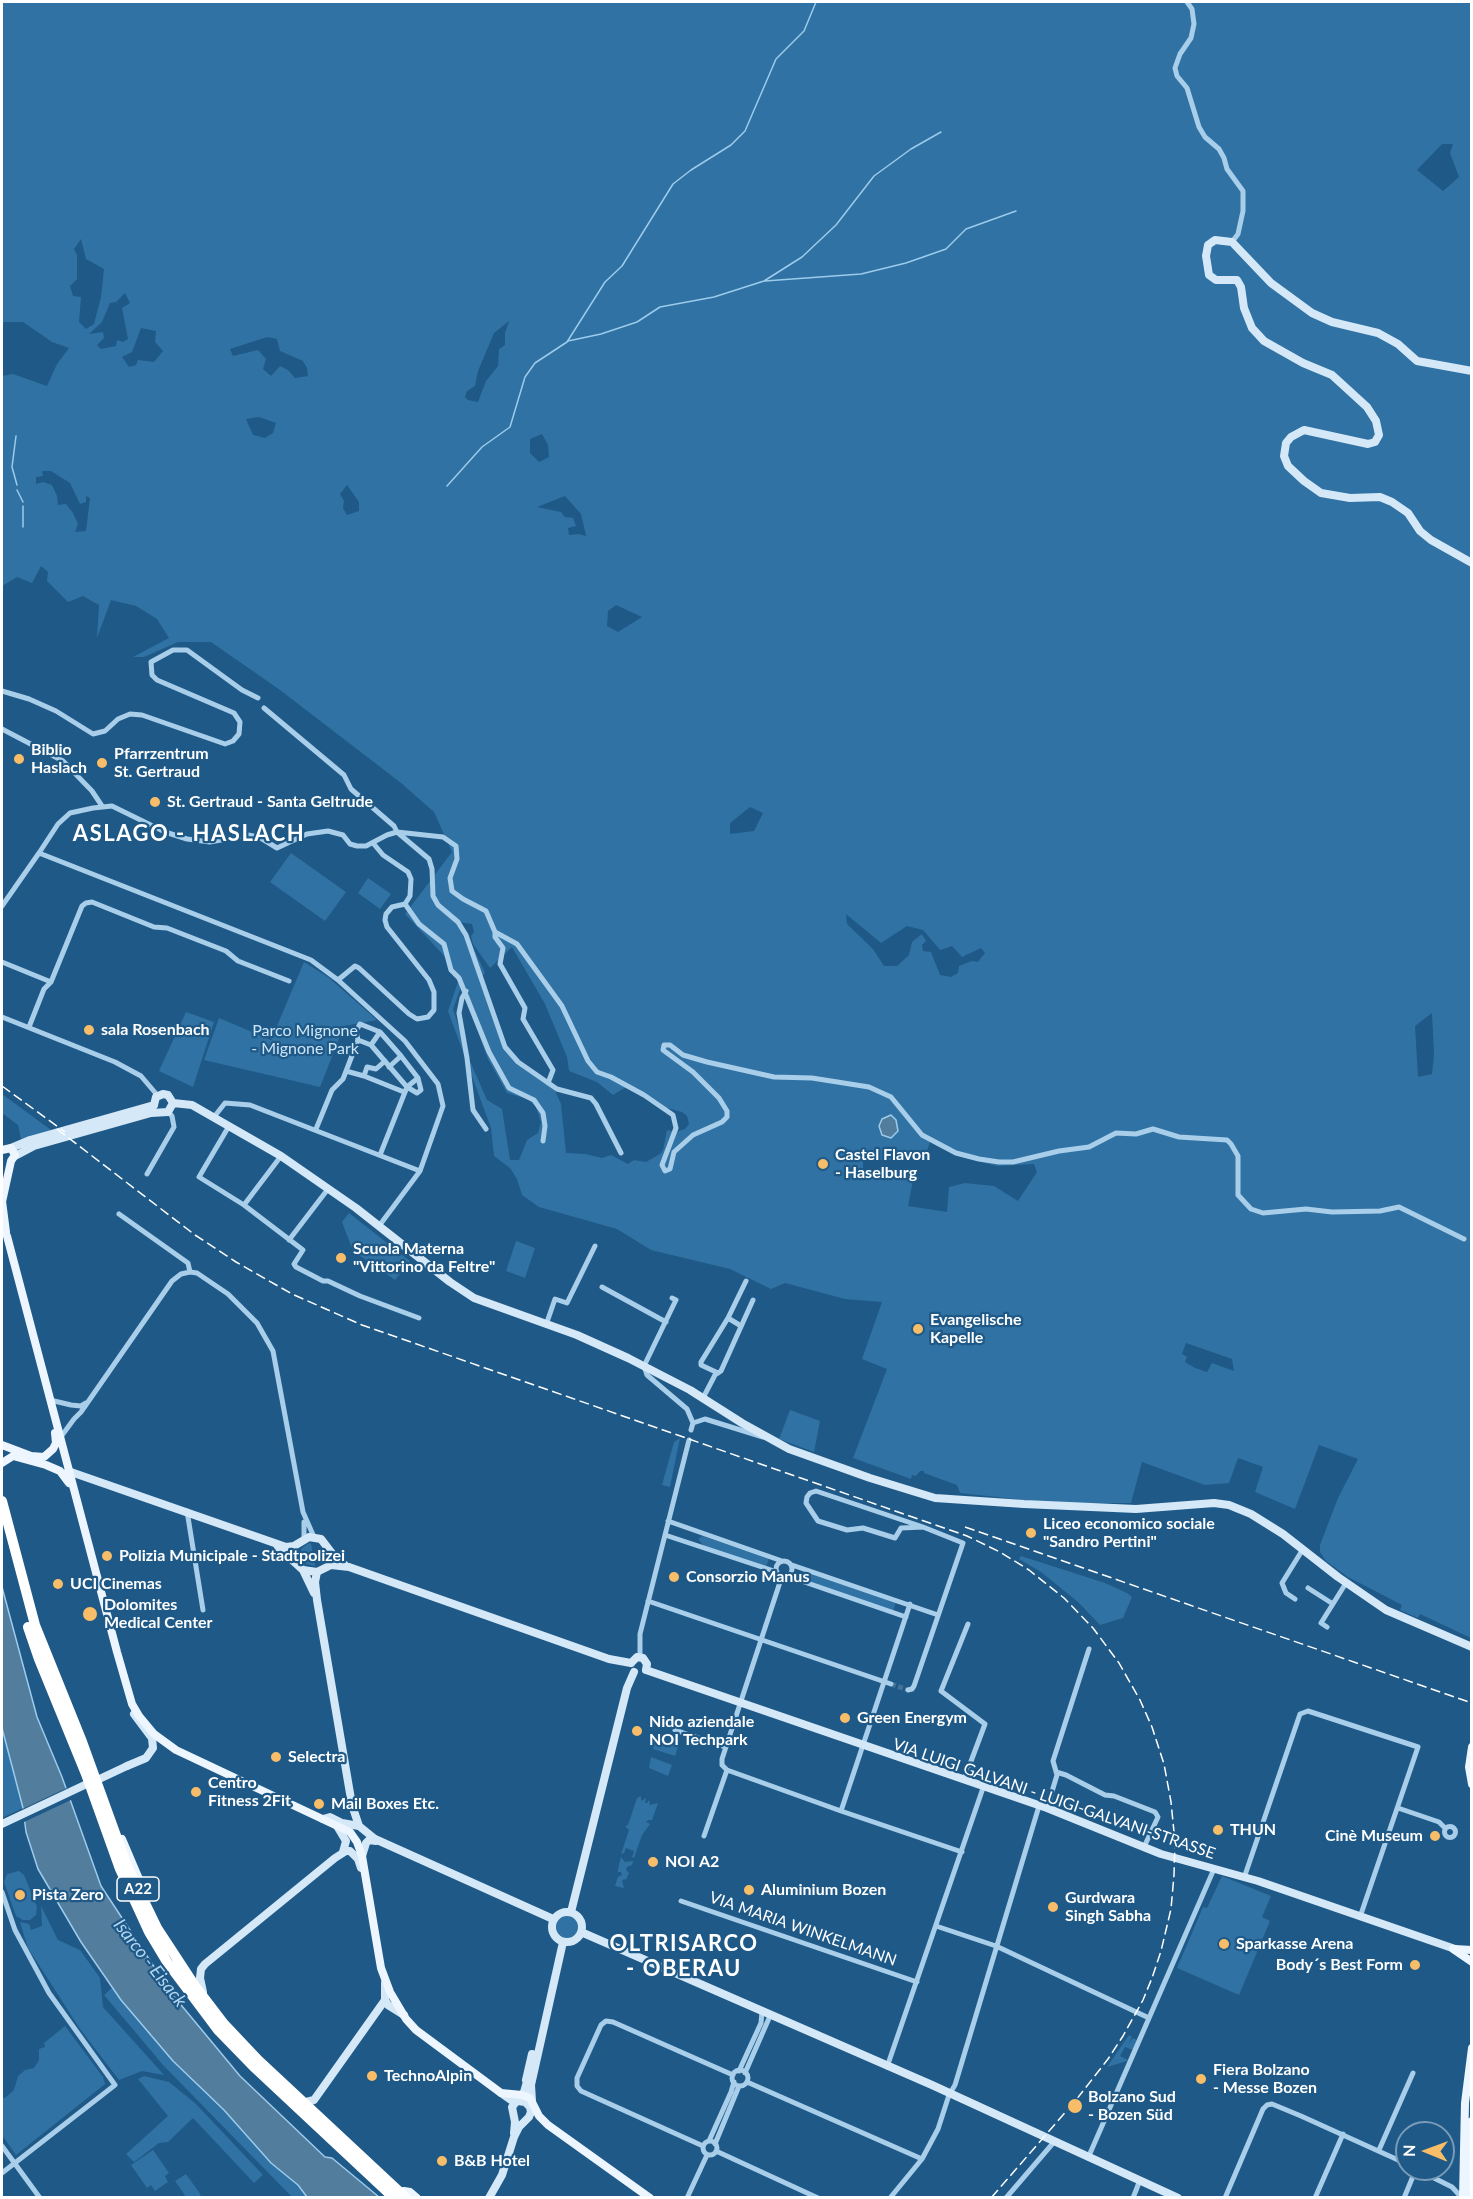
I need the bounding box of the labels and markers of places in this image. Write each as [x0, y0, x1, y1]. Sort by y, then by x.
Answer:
place label: Biblio Haslach [31, 740, 87, 778]
place label: Pfarrzentrum St. Gertraud [114, 744, 209, 782]
marker: Biblio Haslach [12, 752, 26, 766]
marker: Pfarrzentrum St. Gertraud [95, 756, 109, 770]
place label: St. Gertraud - Santa Geltrude [167, 792, 373, 812]
marker: St. Gertraud - Santa Geltrude [148, 795, 162, 809]
place label: sala Rosenbach [101, 1020, 210, 1040]
marker: sala Rosenbach [82, 1023, 96, 1037]
place label: Castel Flavon - Haselburg [835, 1145, 930, 1183]
marker: Castel Flavon - Haselburg [816, 1157, 830, 1171]
place label: Scuola Materna "Vittorino da Feltre" [353, 1239, 495, 1277]
marker: Scuola Materna "Vittorino da Feltre" [334, 1251, 348, 1265]
place label: Evangelische Kapelle [930, 1310, 1022, 1348]
marker: Evangelische Kapelle [911, 1322, 925, 1336]
place label: Liceo economico sociale "Sandro Pertini" [1043, 1514, 1215, 1552]
marker: Liceo economico sociale "Sandro Pertini" [1024, 1526, 1038, 1540]
place label: Polizia Municipale - Stadtpolizei [119, 1546, 345, 1566]
marker: Polizia Municipale - Stadtpolizei [100, 1549, 114, 1563]
place label: Consorzio Manus [686, 1567, 809, 1587]
marker: Consorzio Manus [667, 1570, 681, 1584]
place label: UCI Cinemas [70, 1574, 162, 1594]
marker: UCI Cinemas [51, 1577, 65, 1591]
place label: Dolomites Medical Center [104, 1595, 213, 1633]
marker: Dolomites Medical Center [81, 1605, 99, 1623]
place label: Green Energym [857, 1708, 967, 1728]
marker: Green Energym [838, 1711, 852, 1725]
place label: Nido aziendale NOI Techpark [649, 1712, 754, 1750]
marker: Nido aziendale NOI Techpark [630, 1724, 644, 1738]
place label: Selectra [288, 1747, 345, 1767]
marker: Selectra [269, 1750, 283, 1764]
place label: Centro Fitness 2Fit [208, 1773, 291, 1811]
marker: Centro Fitness 2Fit [189, 1785, 203, 1799]
place label: Mail Boxes Etc. [331, 1794, 439, 1814]
marker: Mail Boxes Etc. [312, 1797, 326, 1811]
place label: THUN [1230, 1820, 1276, 1840]
marker: THUN [1211, 1823, 1225, 1837]
place label: Cinè Museum [1325, 1826, 1423, 1846]
marker: Cinè Museum [1428, 1829, 1442, 1843]
place label: NOI A2 [665, 1852, 719, 1872]
marker: NOI A2 [646, 1855, 660, 1869]
place label: Aluminium Bozen [761, 1880, 886, 1900]
marker: Aluminium Bozen [742, 1883, 756, 1897]
place label: Pista Zero [32, 1885, 104, 1905]
marker: Pista Zero [13, 1888, 27, 1902]
place label: Gurdwara Singh Sabha [1065, 1888, 1151, 1926]
marker: Gurdwara Singh Sabha [1046, 1900, 1060, 1914]
place label: Sparkasse Arena [1236, 1934, 1353, 1954]
marker: Sparkasse Arena [1217, 1937, 1231, 1951]
place label: Body´s Best Form [1276, 1955, 1403, 1975]
marker: Body´s Best Form [1408, 1958, 1422, 1972]
place label: Fiera Bolzano - Messe Bozen [1213, 2060, 1317, 2098]
place label: TechnoAlpin [384, 2066, 472, 2086]
marker: TechnoAlpin [365, 2069, 379, 2083]
marker: Fiera Bolzano - Messe Bozen [1194, 2072, 1208, 2086]
place label: Bolzano Sud - Bozen Süd [1088, 2087, 1176, 2125]
marker: Bolzano Sud - Bozen Süd [1066, 2097, 1084, 2115]
place label: B&B Hotel [454, 2151, 530, 2171]
marker: B&B Hotel [435, 2154, 449, 2168]

